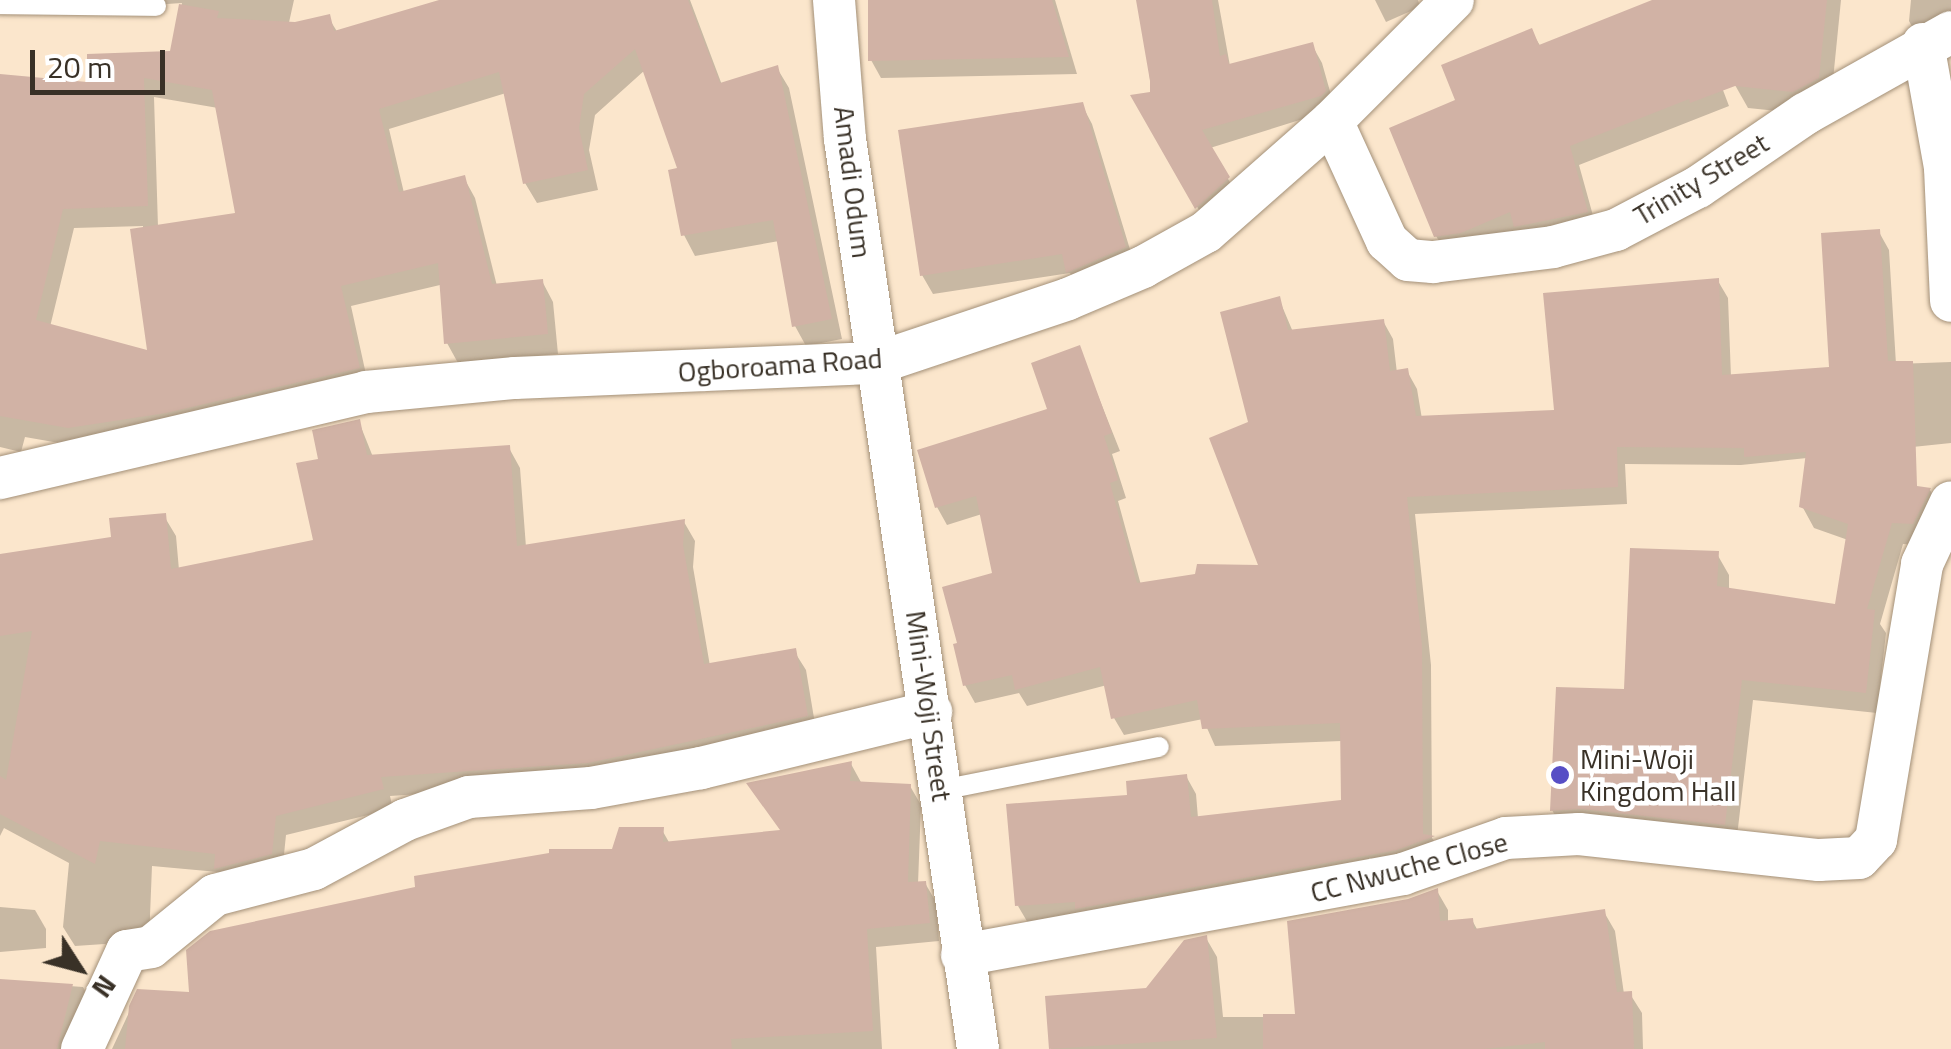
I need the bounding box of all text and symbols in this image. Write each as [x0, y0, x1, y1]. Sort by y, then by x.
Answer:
scale bar [35, 30, 170, 92]
text: 20 m [47, 44, 112, 90]
street label: Amadi Odum [827, 104, 879, 260]
street label: Trinity Street [1628, 126, 1774, 232]
street label: Ogboroama Road [677, 341, 883, 389]
street label: Mini-Woji Street [899, 609, 959, 803]
place label: Mini-Woji Kingdom Hall [1580, 742, 1737, 808]
marker: Mini-Woji Kingdom Hall [1549, 764, 1571, 786]
street label: CC Nwuche Close [1307, 825, 1511, 909]
north arrow [30, 919, 130, 1019]
text: N [82, 966, 128, 1007]

